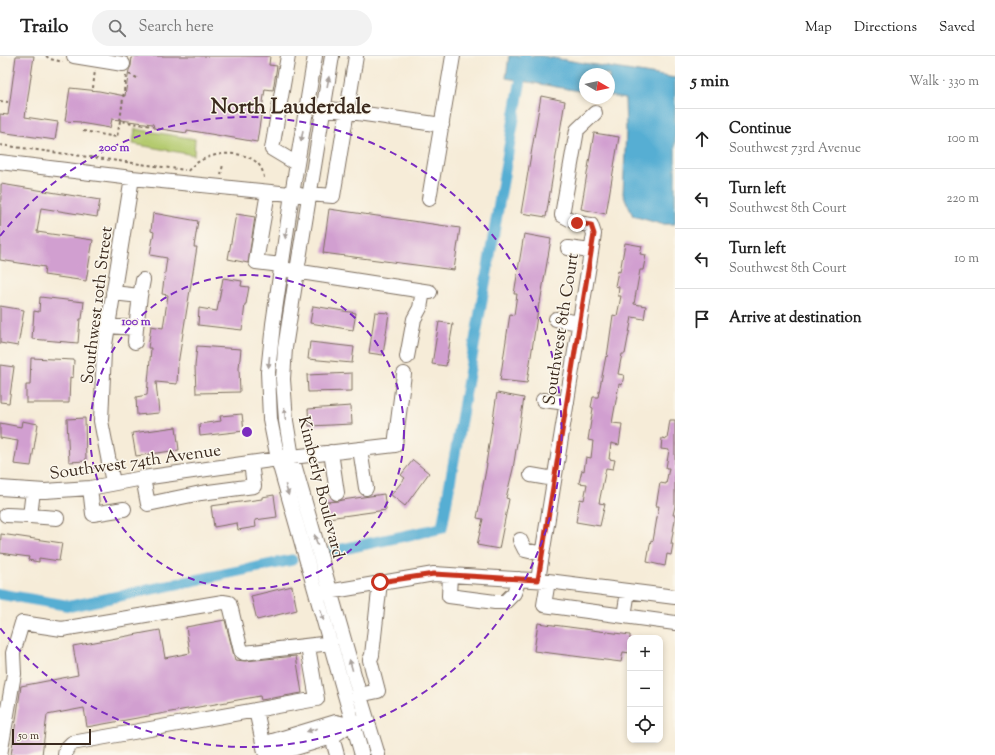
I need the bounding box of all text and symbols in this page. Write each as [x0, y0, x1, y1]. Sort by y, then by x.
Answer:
search box [92, 10, 372, 46]
text: Trailo [20, 14, 68, 41]
icon: search [106, 17, 128, 39]
text: Search here [138, 17, 214, 38]
text: Map [805, 18, 832, 38]
text: Directions [854, 18, 917, 38]
text: Saved [939, 18, 975, 38]
north arrow [579, 68, 615, 104]
text: 5 min [691, 70, 729, 94]
text: Walk · 330 m [909, 73, 979, 91]
one-way arrow [325, 76, 331, 88]
district label: North Lauderdale [211, 93, 371, 123]
text: Continue [729, 119, 791, 140]
icon: ahead [691, 128, 713, 150]
one-way arrow [298, 130, 304, 142]
text: 100 m [947, 130, 979, 148]
text: 200 m [99, 139, 129, 157]
text: Southwest 73rd Avenue [729, 140, 861, 158]
text: Turn left [729, 179, 786, 200]
icon: left [691, 188, 713, 210]
text: 220 m [946, 190, 979, 208]
text: Southwest 8th Court [729, 200, 846, 218]
route end [568, 214, 586, 232]
street label: Southwest 10th Street [76, 225, 120, 386]
one-way arrow [283, 227, 289, 239]
text: Turn left [729, 239, 786, 260]
icon: left [691, 248, 713, 270]
text: 10 m [954, 250, 979, 268]
street label: Southwest 8th Court [538, 251, 586, 407]
text: Southwest 8th Court [729, 260, 846, 278]
icon: arrive [691, 308, 713, 330]
text: Arrive at destination [729, 308, 862, 329]
text: 100 m [120, 313, 151, 331]
one-way arrow [266, 356, 273, 368]
one-way arrow [282, 408, 289, 420]
street label: Kimberly Boulevard [291, 414, 349, 561]
centre of rings [240, 425, 254, 439]
street label: Southwest 74th Avenue [48, 439, 223, 487]
one-way arrow [284, 484, 290, 496]
one-way arrow [313, 534, 319, 546]
route start [371, 573, 389, 591]
one-way arrow [319, 609, 325, 621]
map controls [627, 635, 663, 743]
button: + [627, 635, 663, 671]
one-way arrow [348, 659, 354, 671]
button: − [627, 671, 663, 707]
button: locate [627, 707, 663, 743]
scale bar [12, 727, 91, 746]
one-way arrow [305, 727, 317, 733]
text: 50 m [18, 728, 39, 744]

